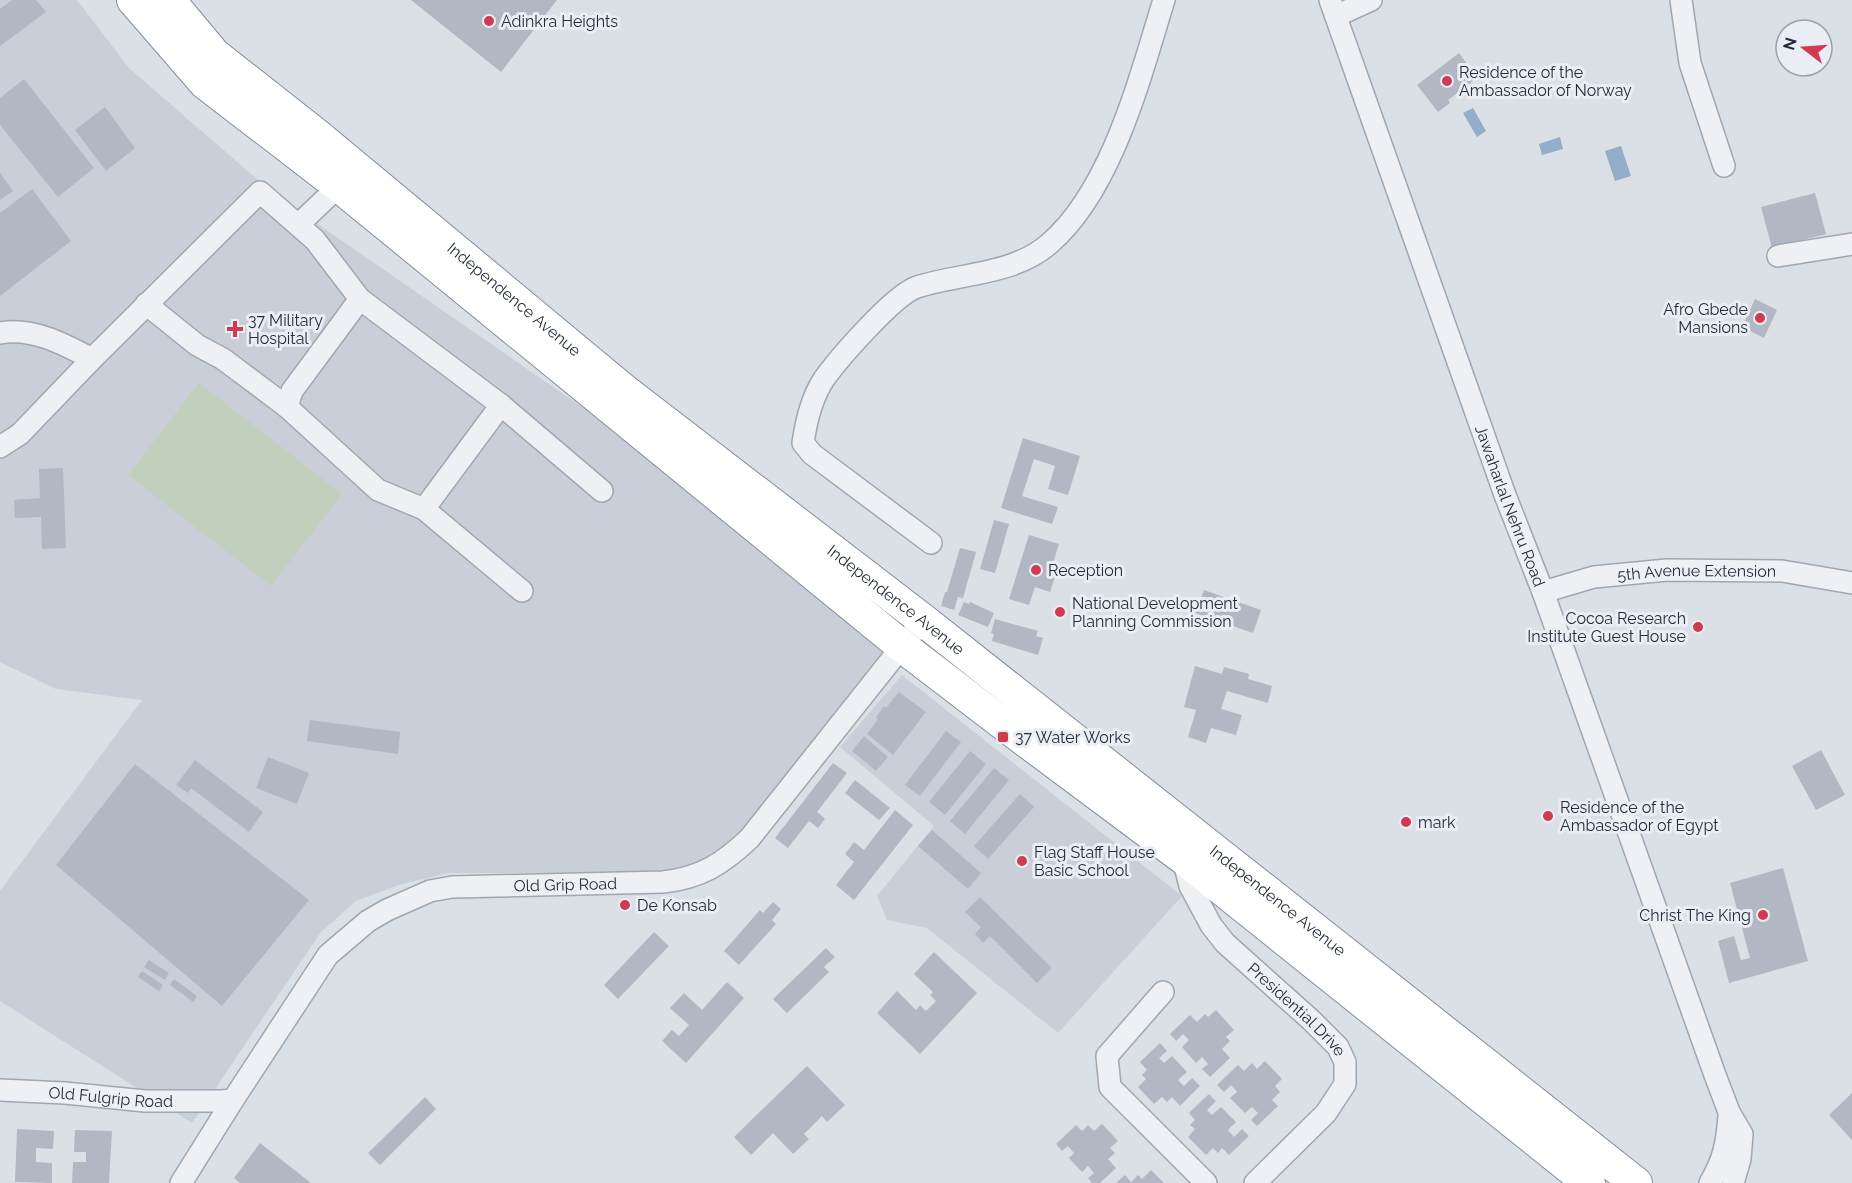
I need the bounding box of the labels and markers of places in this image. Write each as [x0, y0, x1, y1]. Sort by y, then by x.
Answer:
place label: Adinkra Heights [501, 12, 618, 31]
marker: Adinkra Heights [482, 14, 496, 28]
place label: Residence of the Ambassador of Norway [1459, 63, 1632, 100]
marker: Residence of the Ambassador of Norway [1440, 74, 1454, 88]
place label: Afro Gbede Mansions [1663, 300, 1748, 337]
place label: 37 Military Hospital [248, 311, 323, 348]
marker: Afro Gbede Mansions [1753, 311, 1767, 325]
marker: 37 Military Hospital [226, 320, 244, 338]
place label: Reception [1048, 561, 1123, 580]
marker: Reception [1029, 563, 1043, 577]
place label: National Development Planning Commission [1072, 594, 1239, 631]
marker: National Development Planning Commission [1053, 605, 1067, 619]
place label: Cocoa Research Institute Guest House [1527, 609, 1686, 646]
marker: Cocoa Research Institute Guest House [1691, 620, 1705, 634]
place label: 37 Water Works [1015, 728, 1131, 747]
marker: 37 Water Works [996, 730, 1010, 744]
place label: Residence of the Ambassador of Egypt [1560, 798, 1719, 835]
marker: Residence of the Ambassador of Egypt [1541, 809, 1555, 823]
place label: mark [1418, 813, 1456, 832]
marker: mark [1399, 815, 1413, 829]
place label: Flag Staff House Basic School [1034, 843, 1155, 880]
marker: Flag Staff House Basic School [1015, 854, 1029, 868]
place label: De Konsab [637, 896, 717, 915]
marker: De Konsab [618, 898, 632, 912]
place label: Christ The King [1639, 906, 1751, 925]
marker: Christ The King [1756, 908, 1770, 922]

